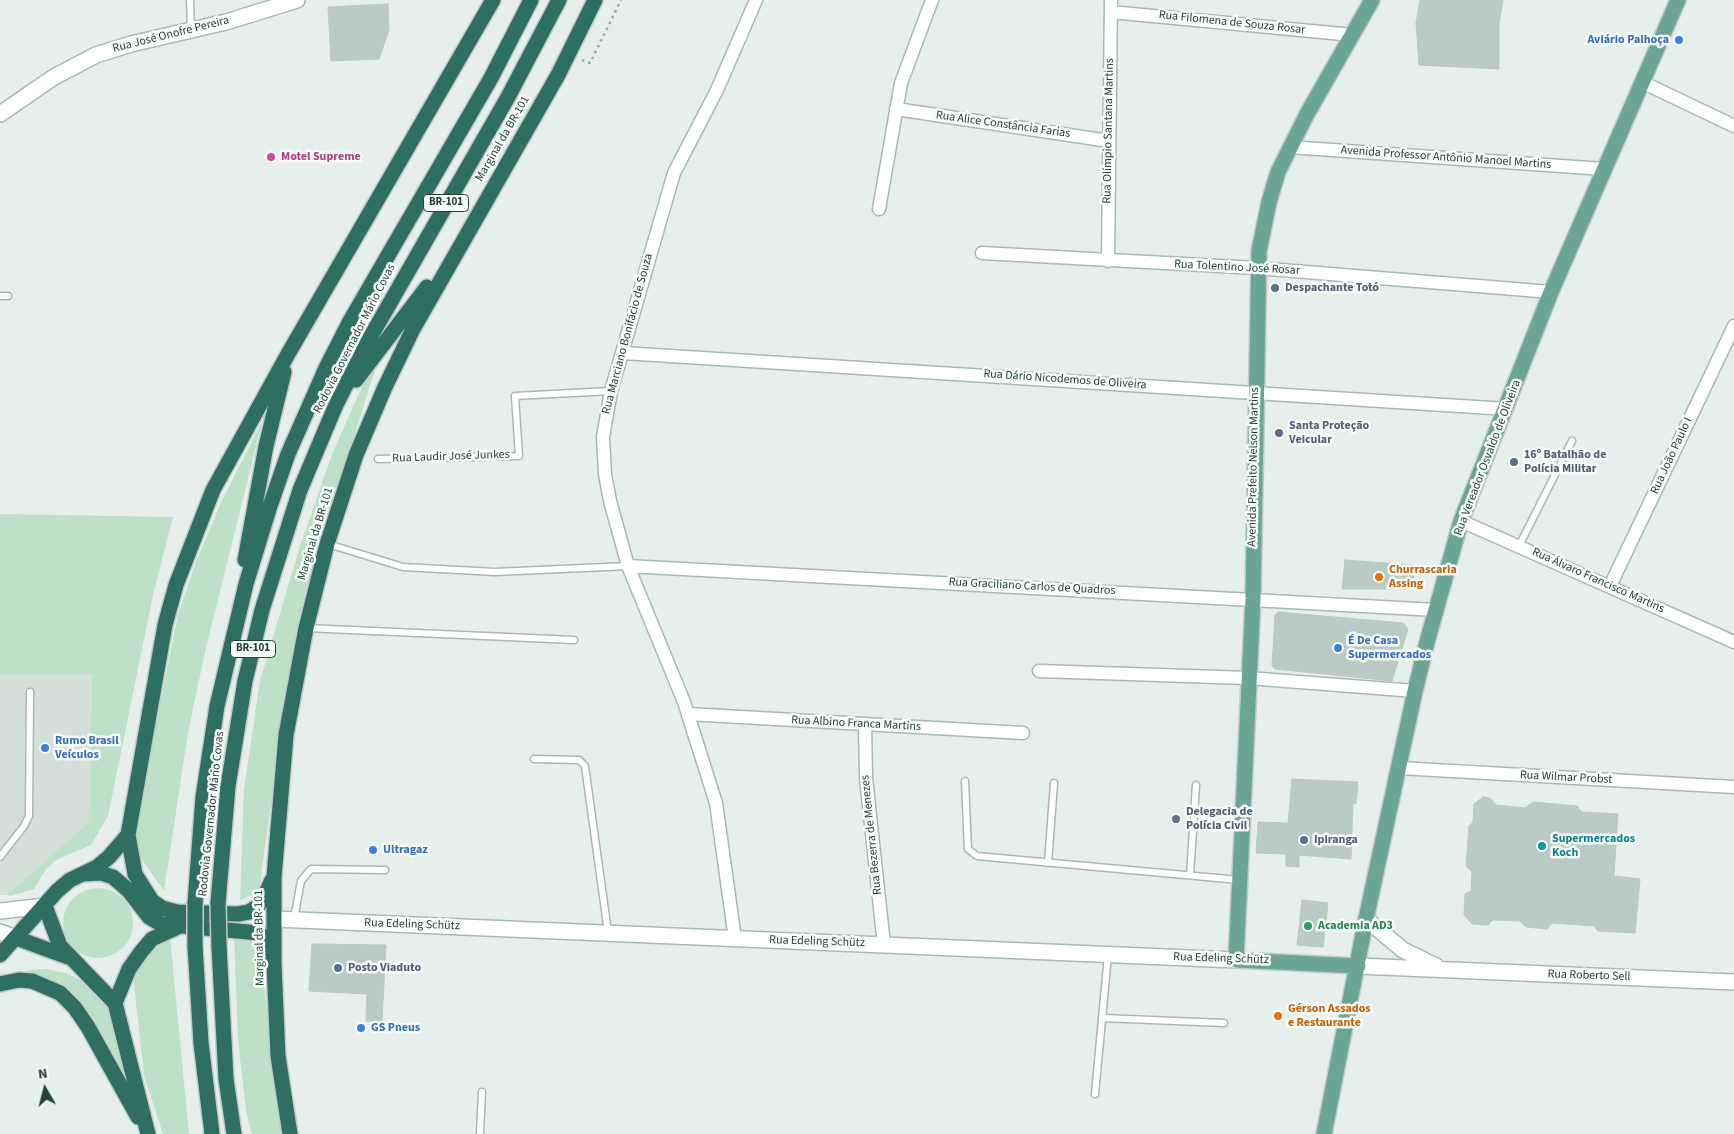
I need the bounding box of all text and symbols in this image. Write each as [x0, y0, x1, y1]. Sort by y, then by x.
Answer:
street label: Rua Filomena de Souza Rosar [1158, 8, 1306, 38]
street label: Rua José Onofre Pereira [111, 14, 231, 56]
place label: Aviário Palhoça [1587, 33, 1669, 47]
marker: Aviário Palhoça [1673, 34, 1685, 46]
street label: Rua Olímpio Santana Martins [1101, 58, 1117, 204]
street label: Marginal da BR-101 [473, 94, 533, 184]
street label: Rua Alice Constância Farias [935, 108, 1071, 142]
street label: Avenida Professor Antônio Manoel Martins [1340, 143, 1552, 173]
place label: Motel Supreme [281, 150, 361, 164]
marker: Motel Supreme [265, 151, 277, 163]
road number: BR-101 [424, 194, 468, 212]
street label: Rua Marciano Bonifácio de Souza [600, 252, 656, 416]
street label: Rua Tolentino José Rosar [1174, 258, 1300, 278]
street label: Rodovia Governador Mário Covas [311, 262, 399, 416]
place label: Despachante Totó [1285, 281, 1379, 295]
marker: Despachante Totó [1269, 282, 1281, 294]
street label: Rua Dário Nicodemos de Oliveira [983, 367, 1147, 393]
street label: Rua Vereador Osvaldo de Oliveira [1452, 378, 1524, 538]
street label: Avenida Prefeito Nelson Martins [1245, 387, 1263, 547]
street label: Rua João Paulo I [1648, 415, 1696, 497]
place label: Santa Proteção Veicular [1289, 419, 1369, 447]
marker: Santa Proteção Veicular [1273, 427, 1285, 439]
street label: Rua Laudir José Junkes [392, 448, 510, 466]
place label: 16º Batalhão de Polícia Militar [1524, 448, 1606, 476]
marker: 16º Batalhão de Polícia Militar [1508, 456, 1520, 468]
street label: Marginal da BR-101 [295, 486, 337, 582]
street label: Rua Álvaro Francisco Martins [1530, 545, 1666, 617]
place label: Churrascaria Assing [1389, 563, 1457, 591]
marker: Churrascaria Assing [1373, 571, 1385, 583]
street label: Rua Graciliano Carlos de Quadros [948, 575, 1116, 599]
place label: É De Casa Supermercados [1348, 634, 1431, 662]
road number: BR-101 [230, 641, 276, 658]
marker: É De Casa Supermercados [1332, 642, 1344, 654]
street label: Rua Albino Franca Martins [791, 713, 921, 735]
street label: Rodovia Governador Mário Covas [196, 731, 228, 897]
place label: Rumo Brasil Veículos [55, 734, 119, 762]
marker: Rumo Brasil Veículos [39, 742, 51, 754]
street label: Rua Wilmar Probst [1519, 768, 1613, 788]
street label: Rua Bezerra de Menezes [859, 774, 885, 896]
place label: Delegacia de Polícia Civil [1186, 805, 1253, 833]
marker: Delegacia de Polícia Civil [1170, 813, 1182, 825]
place label: Supermercados Koch [1552, 832, 1635, 860]
place label: Ipiranga [1314, 833, 1358, 847]
marker: Ipiranga [1298, 834, 1310, 846]
marker: Supermercados Koch [1536, 840, 1548, 852]
place label: Ultragaz [383, 843, 428, 857]
marker: Ultragaz [367, 844, 379, 856]
street label: Marginal da BR-101 [252, 890, 268, 986]
street label: Rua Edeling Schütz [364, 916, 460, 934]
place label: Academia AD3 [1318, 919, 1393, 933]
marker: Academia AD3 [1302, 920, 1314, 932]
street label: Rua Edeling Schütz [769, 933, 865, 951]
street label: Rua Edeling Schütz [1173, 950, 1269, 968]
place label: Posto Viaduto [348, 961, 421, 975]
marker: Posto Viaduto [332, 962, 344, 974]
street label: Rua Roberto Sell [1547, 967, 1631, 985]
place label: Gérson Assados e Restaurante [1288, 1002, 1371, 1030]
marker: Gérson Assados e Restaurante [1272, 1010, 1284, 1022]
place label: GS Pneus [371, 1021, 420, 1035]
marker: GS Pneus [355, 1022, 367, 1034]
north arrow [20, 1064, 70, 1114]
text: N [37, 1064, 49, 1085]

